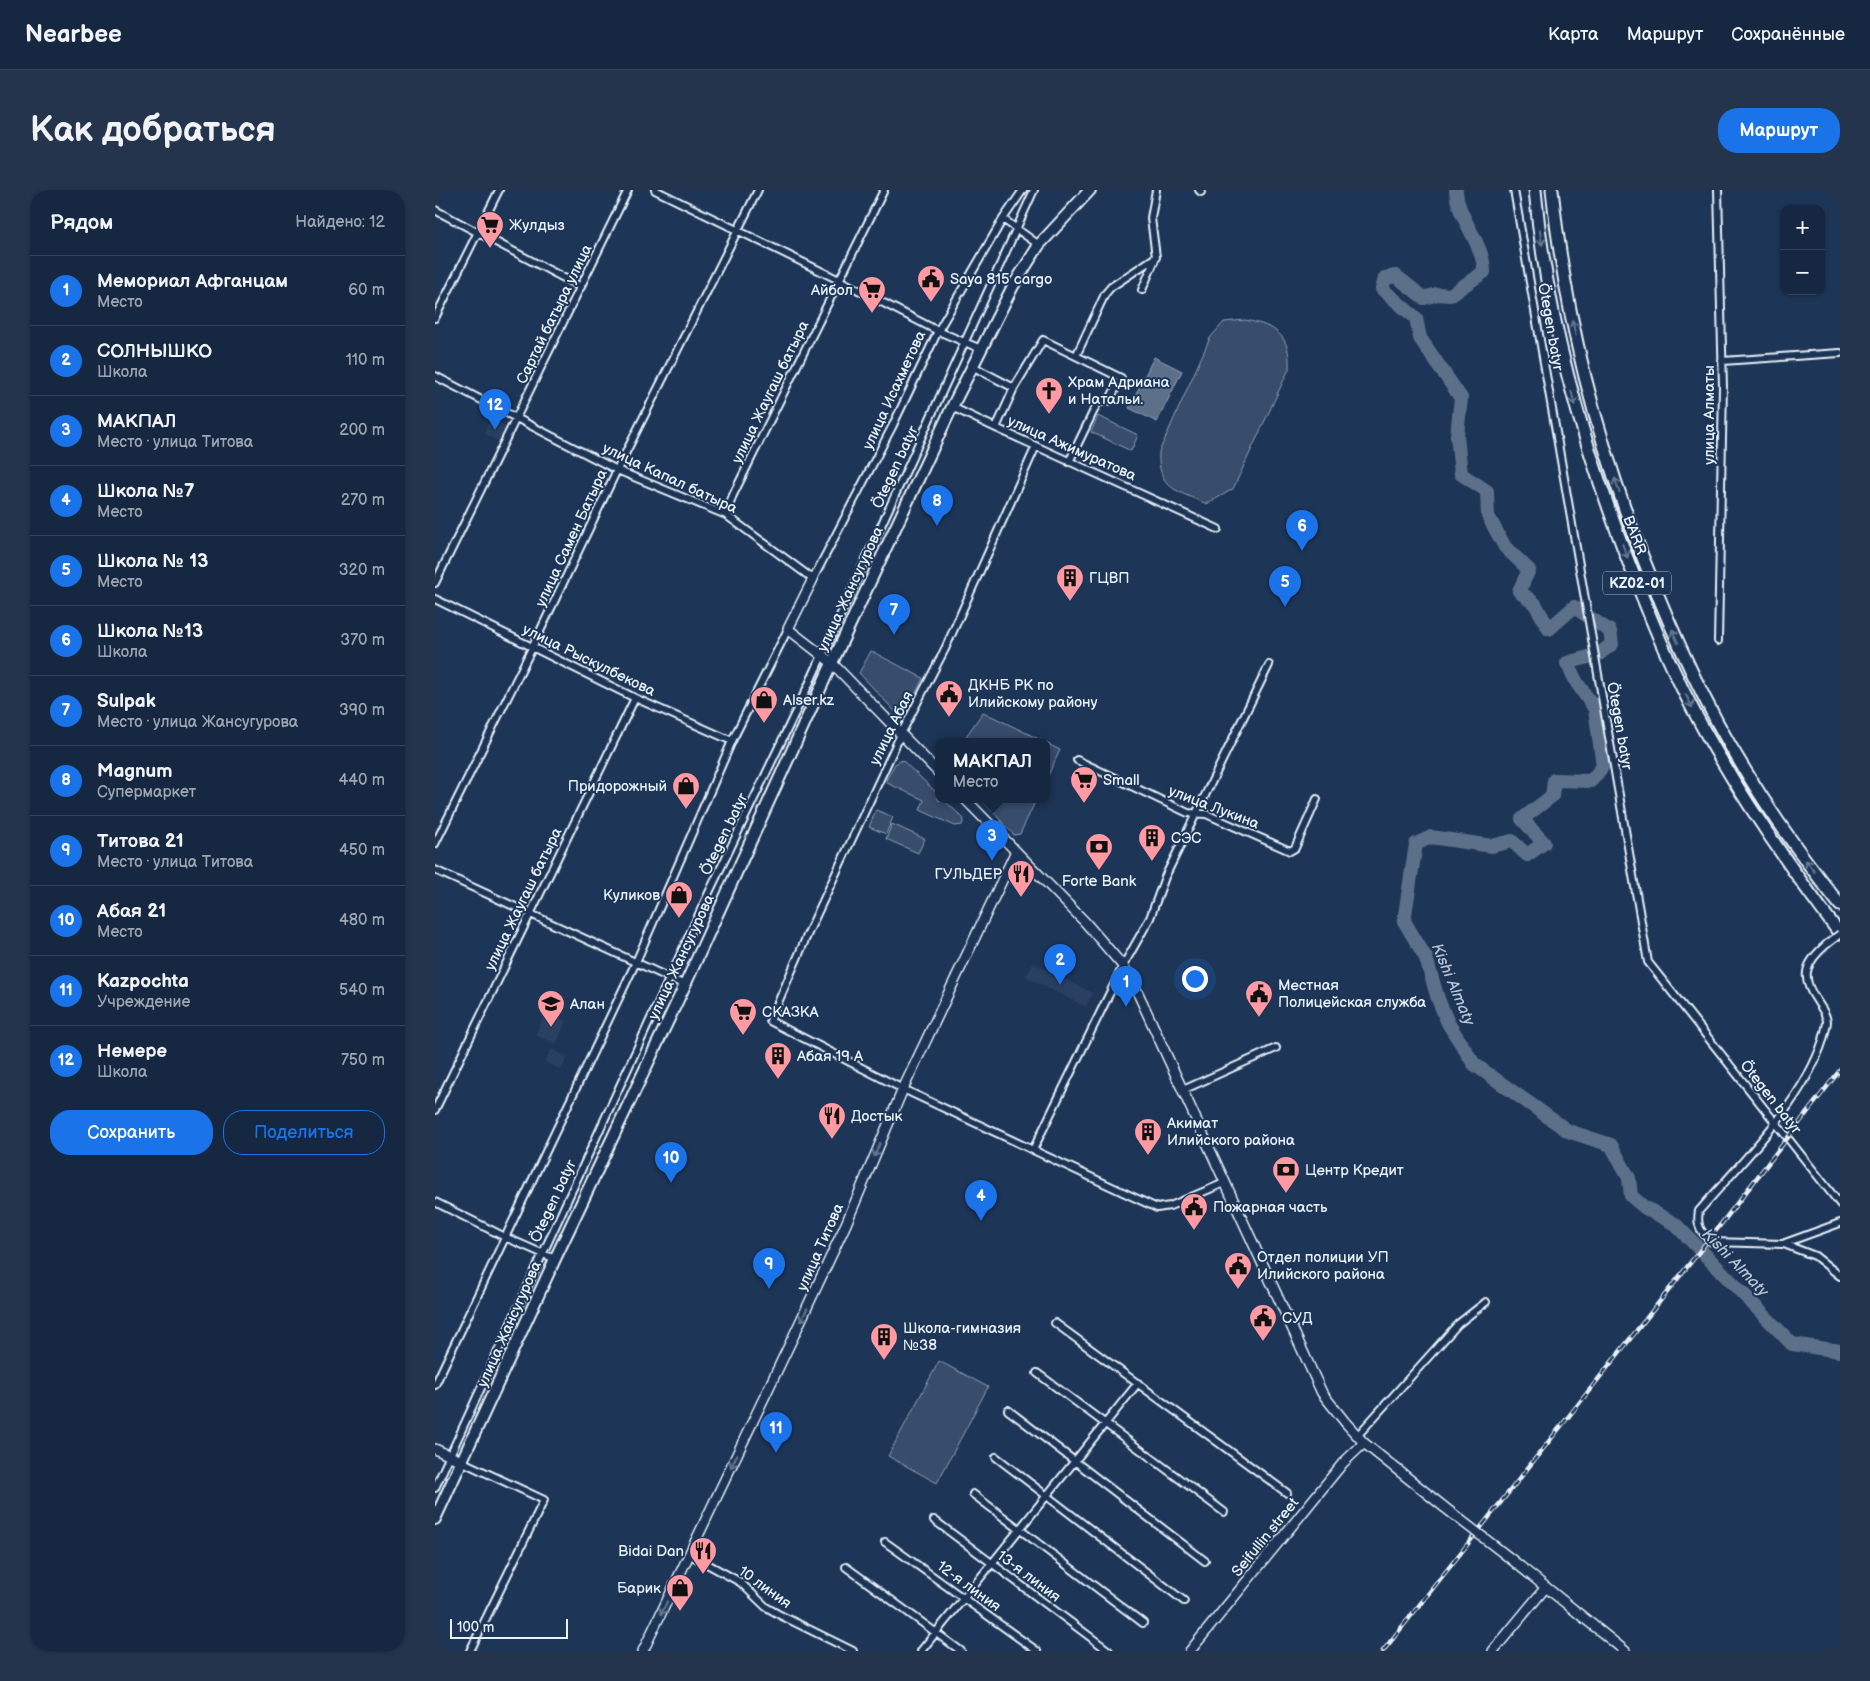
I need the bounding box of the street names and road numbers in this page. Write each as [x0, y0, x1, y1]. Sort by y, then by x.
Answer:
street label: Сартай батыра улица [512, 241, 597, 387]
street label: Ötegen batyr [1533, 282, 1568, 373]
street label: улица Жаугаш батыра [728, 318, 813, 467]
street label: улица Исахметова [859, 328, 930, 453]
street label: улица Алматы [1700, 365, 1719, 465]
street label: улица Ажимуратова [1005, 412, 1139, 485]
street label: Ötegen batyr [868, 422, 923, 512]
street label: улица Капал батыра [599, 439, 740, 518]
street label: улица Самен Батыра [531, 466, 612, 610]
street label: BARR [1618, 513, 1651, 558]
street label: улица Жансугурова [813, 523, 888, 655]
road number: KZ02-01 [1603, 572, 1671, 594]
street label: улица Рыскулбекова [519, 620, 658, 701]
street label: Ötegen batyr [1602, 681, 1637, 772]
street label: улица Абая [865, 688, 918, 768]
street label: улица Лукина [1166, 781, 1262, 834]
street label: Ötegen batyr [696, 790, 753, 878]
street label: улица Жаугаш батыра [481, 825, 566, 974]
street label: улица Жансугурова [644, 891, 719, 1023]
street label: Ötegen batyr [1736, 1056, 1806, 1139]
street label: Ötegen batyr [526, 1156, 581, 1246]
street label: улица Титова [793, 1200, 848, 1294]
street label: улица Жансугурова [473, 1258, 546, 1390]
street label: Seifullin street [1228, 1494, 1303, 1581]
street label: 13-я линия [993, 1546, 1064, 1607]
street label: 12-я линия [933, 1557, 1004, 1616]
street label: 10 линия [735, 1562, 795, 1613]

